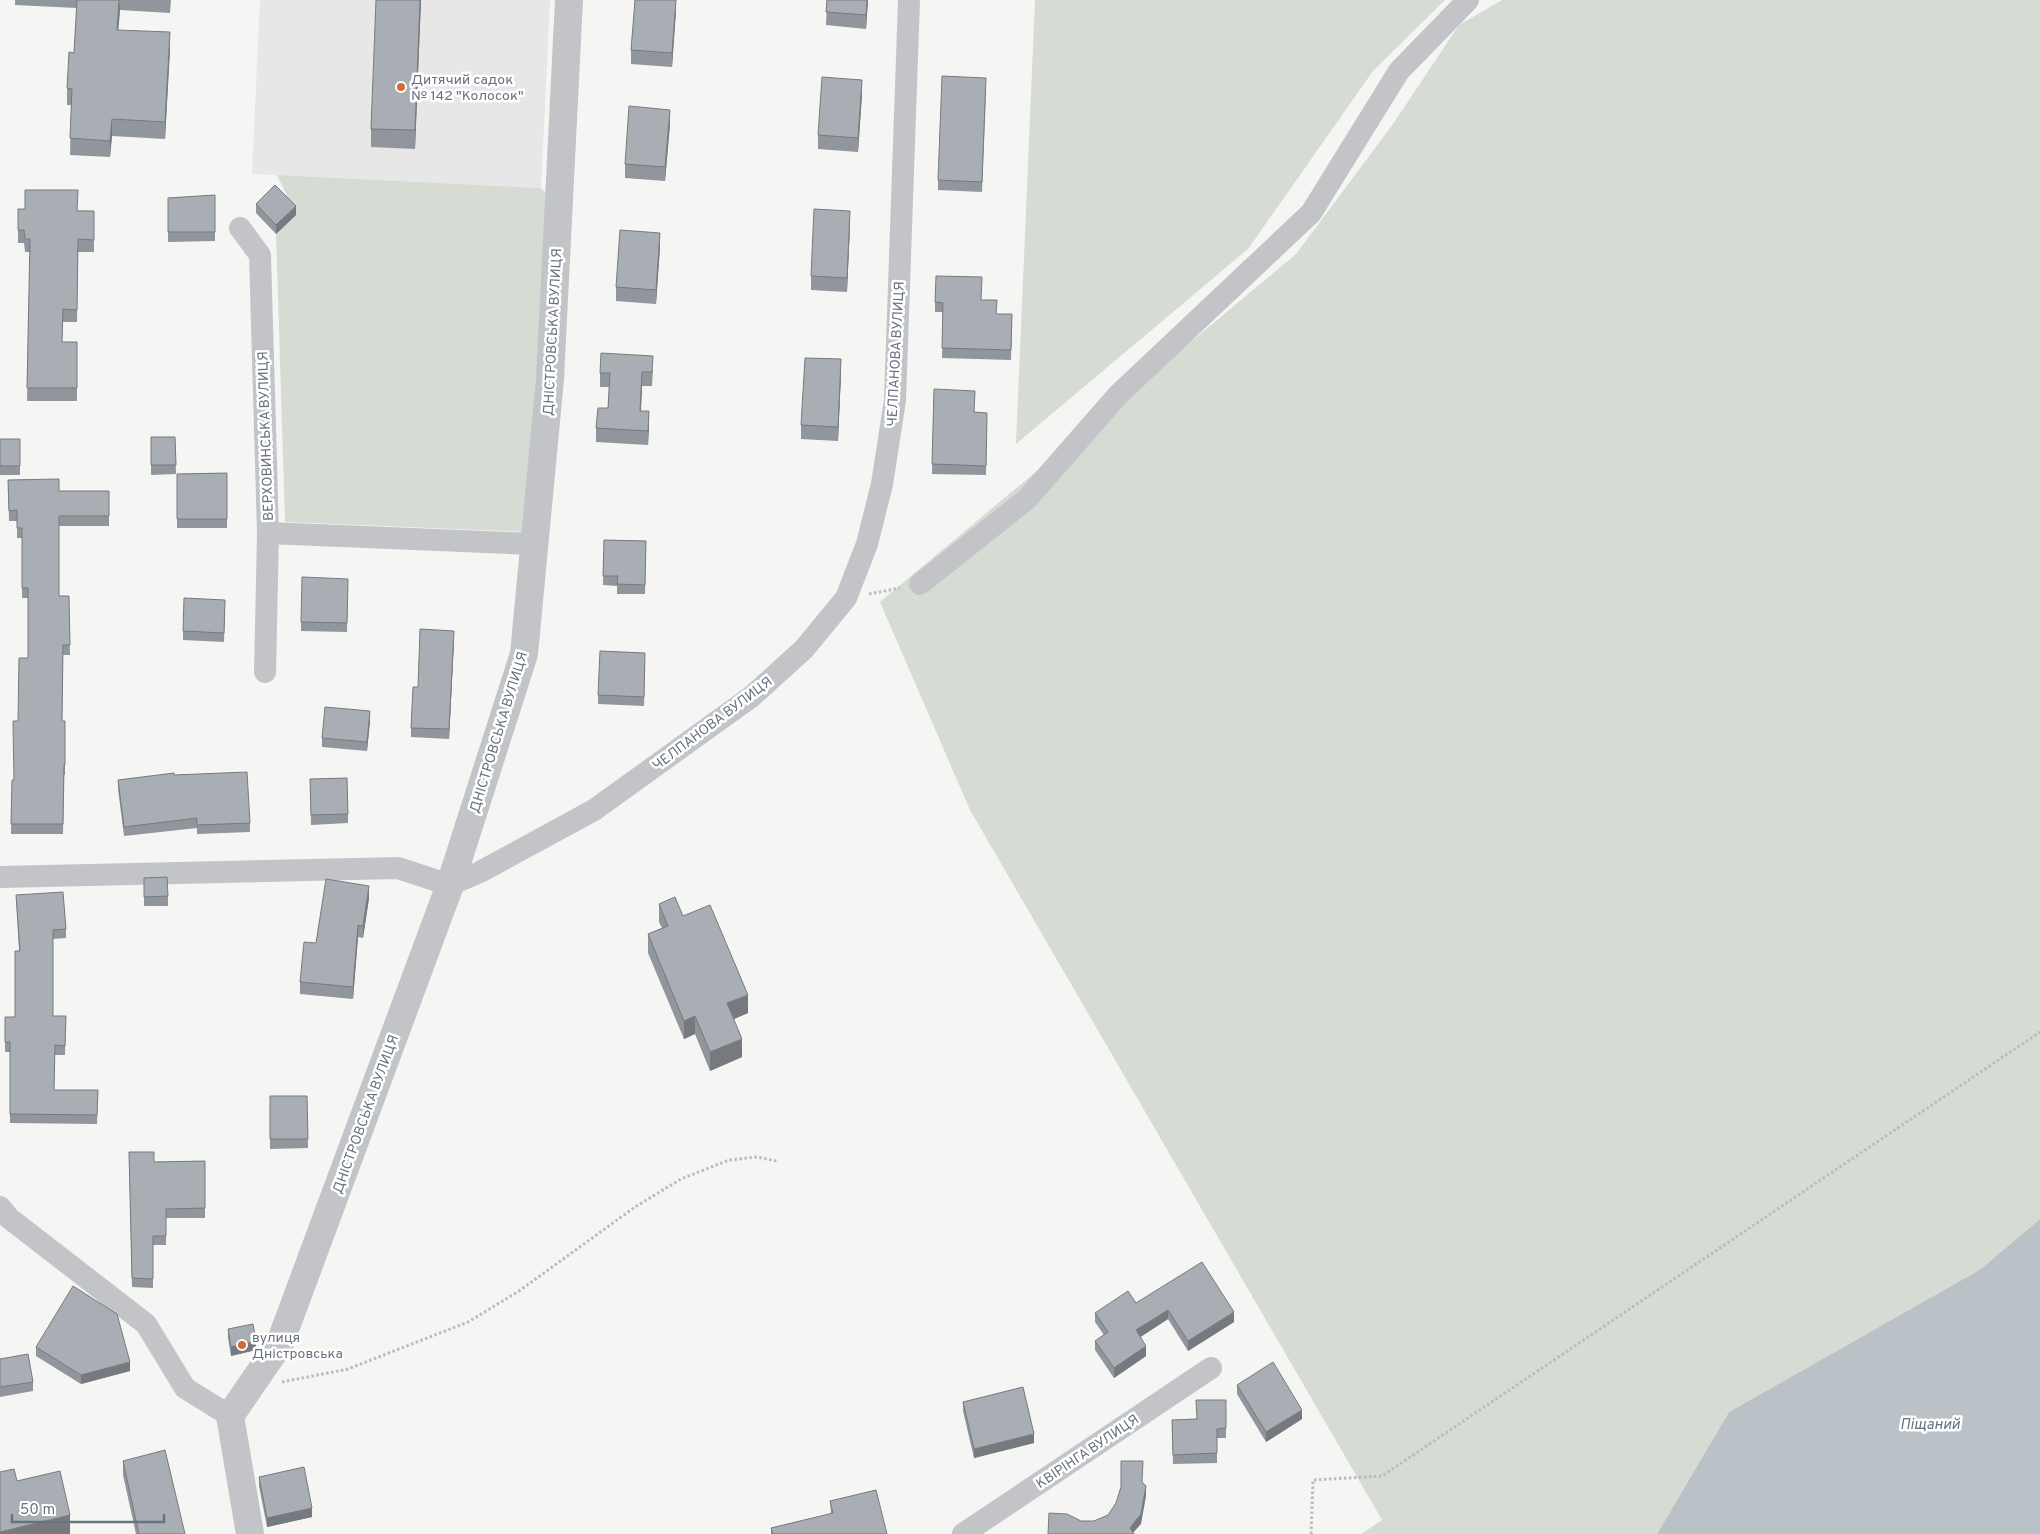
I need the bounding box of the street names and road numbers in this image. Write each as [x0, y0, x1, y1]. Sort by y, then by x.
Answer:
street label: ДНІСТРОВСЬКА ВУЛИЦЯ [541, 248, 566, 416]
street label: ЧЕЛПАНОВА ВУЛИЦЯ [884, 281, 909, 427]
street label: ВЕРХОВИНСЬКА ВУЛИЦЯ [255, 351, 278, 521]
street label: ДНІСТРОВСЬКА ВУЛИЦЯ [467, 650, 532, 815]
street label: ЧЕЛПАНОВА ВУЛИЦЯ [650, 674, 776, 775]
street label: ДНІСТРОВСЬКА ВУЛИЦЯ [330, 1033, 403, 1196]
street label: КВІРІНГА ВУЛИЦЯ [1033, 1411, 1143, 1493]

